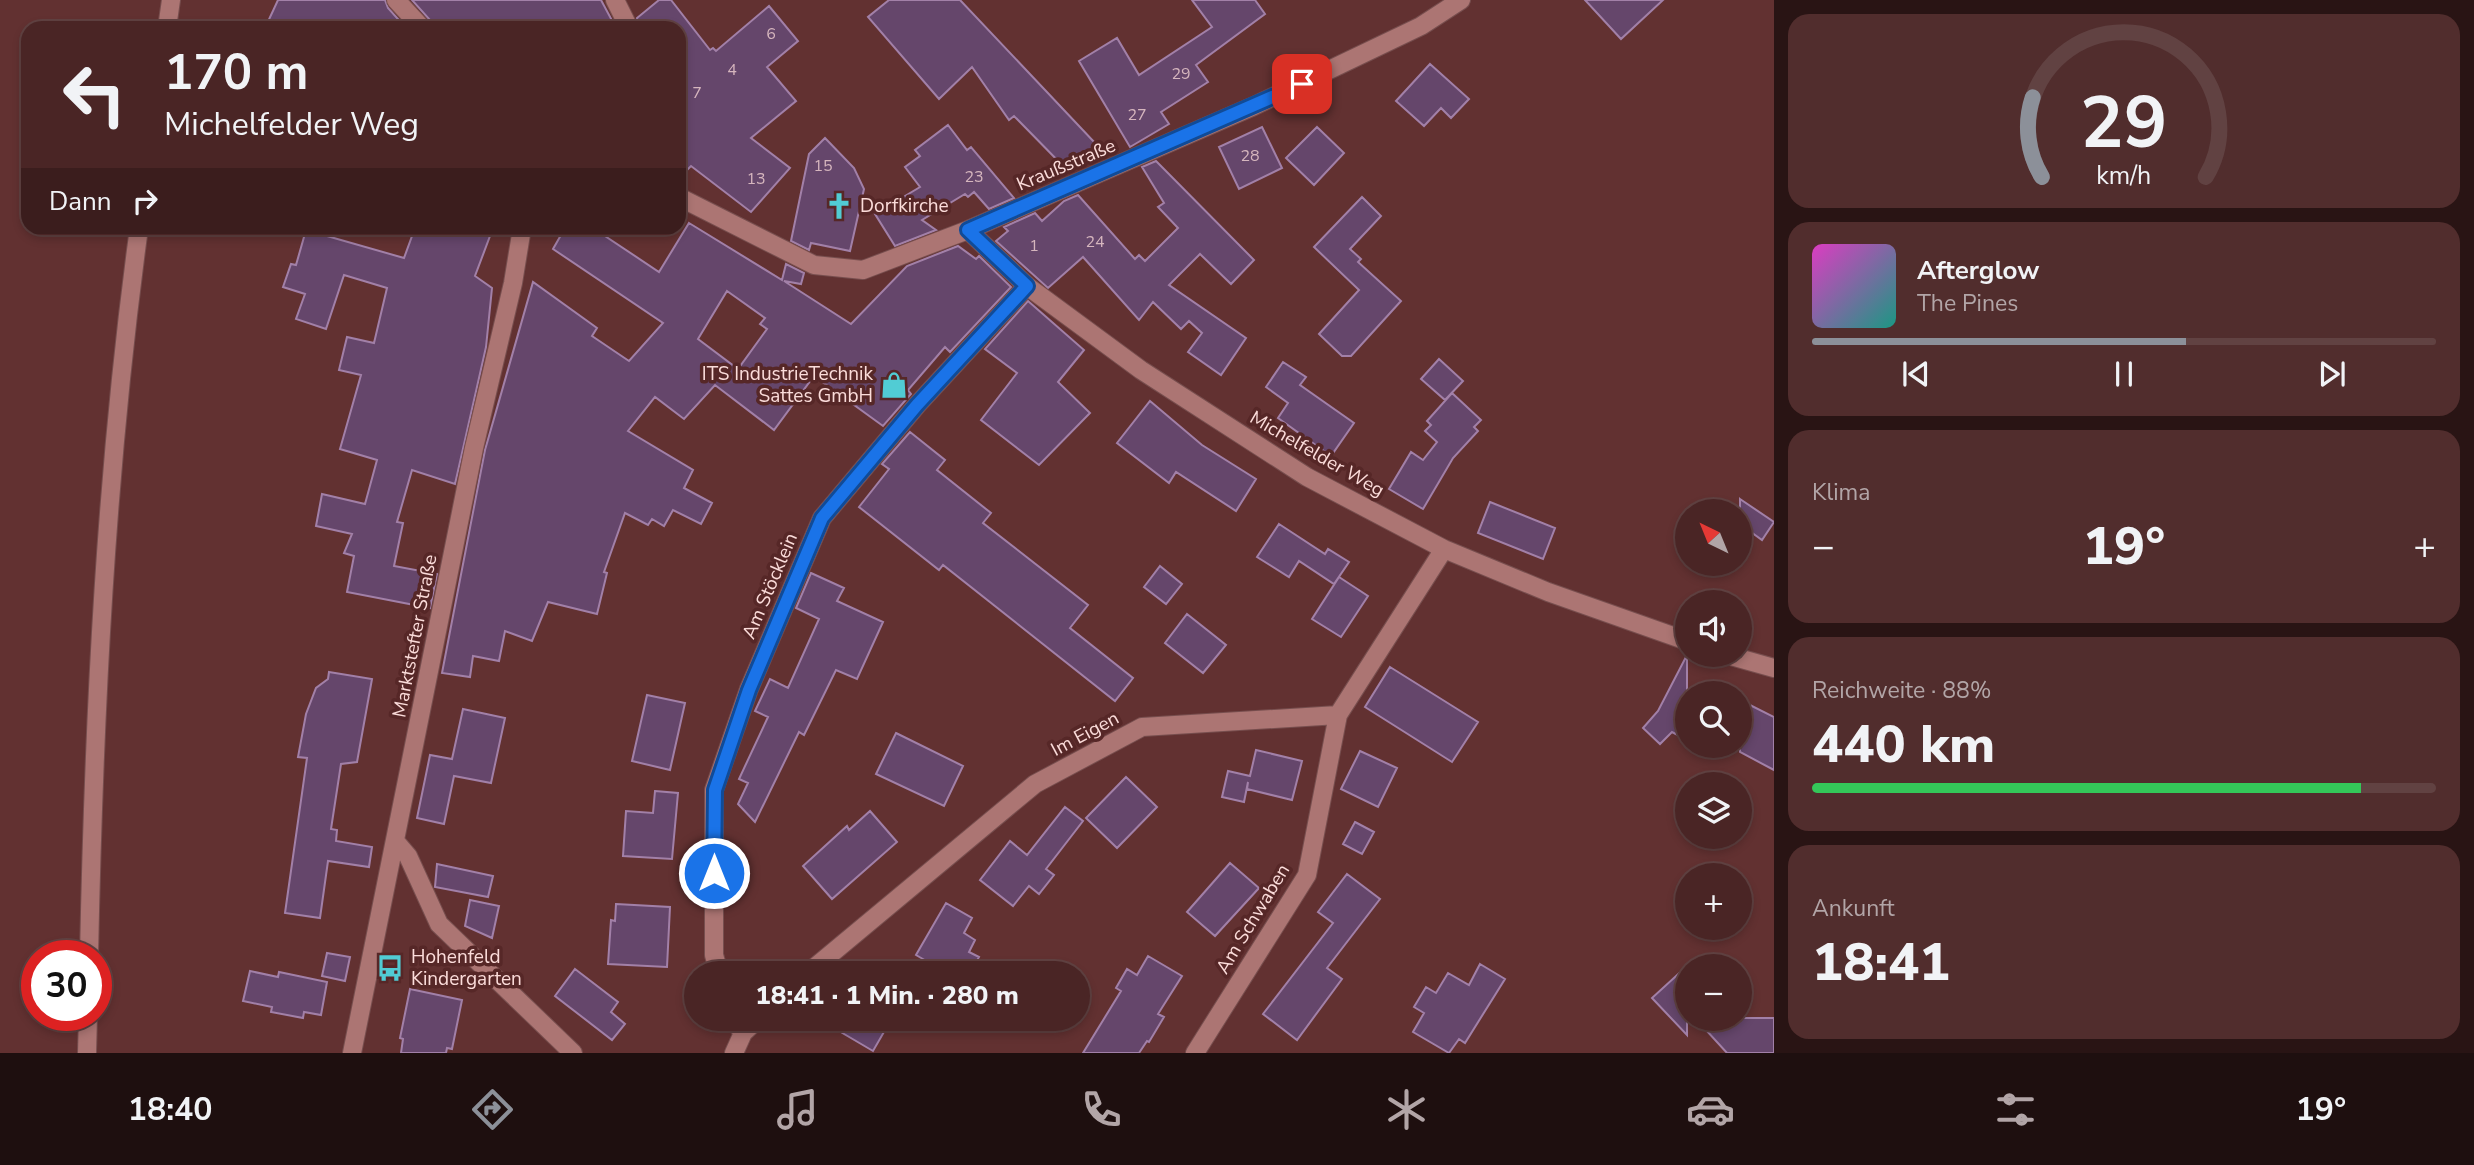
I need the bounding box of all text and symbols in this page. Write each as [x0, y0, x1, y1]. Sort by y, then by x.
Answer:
house number: 6 [766, 23, 776, 45]
text: 170 m [164, 39, 308, 106]
icon: left [49, 49, 140, 140]
pin [1272, 54, 1332, 114]
house number: 4 [727, 59, 737, 81]
house number: 29 [1171, 63, 1191, 85]
icon: arrive [1283, 65, 1321, 103]
text: 29 [2080, 73, 2168, 173]
house number: 7 [692, 82, 702, 104]
text: Michelfelder Weg [164, 103, 419, 146]
house number: 27 [1127, 104, 1147, 126]
street label: Kraußstraße [1013, 132, 1119, 198]
house number: 28 [1240, 145, 1260, 167]
house number: 15 [813, 155, 833, 177]
text: km/h [2096, 159, 2152, 193]
house number: 23 [964, 166, 984, 188]
house number: 13 [746, 168, 766, 190]
icon: right [126, 182, 164, 220]
text: Dann [49, 184, 112, 219]
church icon: Dorfkirche [824, 191, 854, 221]
place label: Dorfkirche [860, 193, 949, 219]
house number: 24 [1085, 231, 1105, 253]
house number: 1 [1029, 235, 1039, 257]
text: Afterglow [1917, 253, 2040, 288]
text: The Pines [1917, 288, 2018, 319]
icon: previous [1897, 355, 1935, 393]
icon: pause [2105, 355, 2143, 393]
icon: next [2313, 355, 2351, 393]
place label: ITS IndustrieTechnik Sattes GmbH [702, 361, 873, 409]
shop icon: ITS IndustrieTechnik Sattes GmbH [879, 370, 909, 400]
street label: Michelfelder Weg [1245, 405, 1389, 503]
text: Klima [1812, 477, 1870, 508]
north arrow [1675, 499, 1752, 576]
map controls [1675, 499, 1752, 1031]
text: 19° [2083, 511, 2165, 582]
text: − [1812, 521, 1835, 572]
text: + [2413, 521, 2436, 572]
street label: Am Stöcklein [736, 529, 804, 643]
street label: Marktstefter Straße [386, 552, 444, 720]
button: sound [1675, 590, 1752, 667]
text: Reichweite · 88% [1812, 675, 1991, 706]
button: search [1675, 681, 1752, 758]
street label: Im Eigen [1046, 705, 1124, 763]
text: 440 km [1812, 709, 1995, 780]
button: layers [1675, 772, 1752, 849]
position arrow [677, 836, 751, 910]
street label: Am Schwaben [1210, 859, 1296, 979]
button: + [1675, 863, 1752, 940]
text: Ankunft [1812, 893, 1894, 924]
text: 18:41 [1812, 927, 1950, 998]
speed limit sign: 30 [21, 940, 112, 1031]
place label: Hohenfeld Kindergarten [411, 944, 522, 992]
bus stop icon: Hohenfeld Kindergarten [375, 953, 405, 983]
button: − [1675, 954, 1752, 1031]
text: 18:41 · 1 Min. · 280 m [755, 978, 1019, 1013]
icon: directions [468, 1085, 517, 1134]
icon: music [773, 1085, 822, 1134]
icon: phone [1077, 1085, 1126, 1134]
icon: climate [1382, 1085, 1431, 1134]
icon: car [1686, 1085, 1735, 1134]
icon: filters [1991, 1085, 2040, 1134]
text: 18:40 [128, 1088, 213, 1131]
text: 19° [2296, 1088, 2346, 1131]

